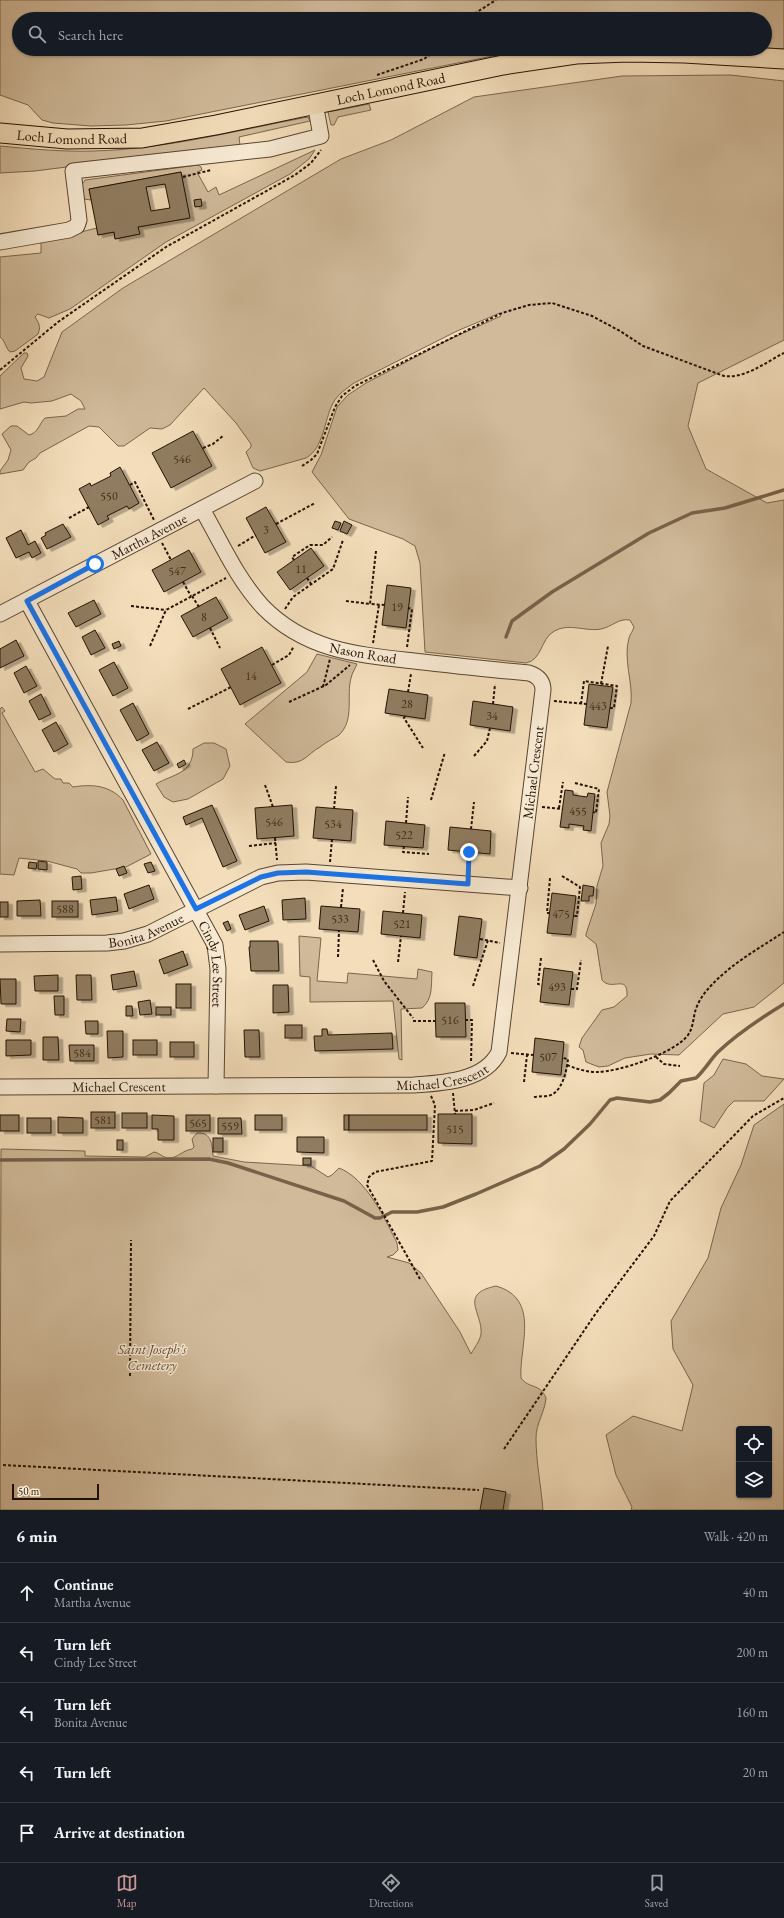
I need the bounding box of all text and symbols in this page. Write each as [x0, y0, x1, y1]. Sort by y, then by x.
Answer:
search box [12, 12, 772, 56]
icon: search [26, 23, 48, 45]
text: Search here [58, 25, 123, 44]
street label: Loch Lomond Road [335, 68, 448, 109]
street label: Loch Lomond Road [16, 126, 128, 148]
house number: 546 [173, 451, 191, 467]
house number: 550 [100, 488, 118, 504]
street label: Martha Avenue [108, 509, 190, 563]
house number: 3 [263, 522, 269, 538]
route start [86, 555, 104, 573]
house number: 11 [295, 561, 307, 577]
house number: 547 [168, 563, 186, 579]
house number: 19 [391, 599, 403, 615]
house number: 8 [201, 609, 207, 625]
street label: Nason Road [328, 638, 399, 668]
house number: 14 [245, 668, 257, 684]
house number: 28 [401, 696, 413, 712]
house number: 443 [589, 698, 607, 714]
house number: 34 [486, 708, 498, 724]
street label: Michael Crescent [518, 724, 548, 820]
house number: 455 [569, 803, 587, 819]
house number: 546 [265, 814, 283, 830]
house number: 534 [324, 816, 342, 832]
house number: 522 [395, 827, 413, 843]
route end [460, 843, 478, 861]
house number: 588 [56, 901, 74, 917]
house number: 475 [552, 906, 570, 922]
street label: Bonita Avenue [107, 908, 187, 952]
house number: 533 [331, 911, 349, 927]
house number: 521 [393, 916, 411, 932]
street label: Cindy Lee Street [194, 917, 227, 1008]
house number: 493 [548, 979, 566, 995]
house number: 516 [441, 1012, 459, 1028]
house number: 584 [73, 1045, 91, 1061]
house number: 507 [539, 1049, 557, 1065]
street label: Michael Crescent [396, 1060, 492, 1094]
street label: Michael Crescent [72, 1077, 166, 1096]
house number: 581 [94, 1112, 112, 1128]
house number: 565 [189, 1115, 207, 1131]
house number: 559 [221, 1118, 239, 1134]
house number: 515 [446, 1121, 464, 1137]
park label: Saint Joseph's Cemetery [117, 1340, 186, 1374]
map controls [736, 1426, 772, 1498]
button: locate [736, 1426, 772, 1462]
button: layers [736, 1462, 772, 1498]
scale bar [12, 1482, 99, 1501]
text: 50 m [18, 1484, 39, 1498]
text: 6 min [16, 1525, 57, 1547]
text: Walk · 420 m [704, 1528, 768, 1545]
text: Continue [54, 1575, 114, 1594]
icon: ahead [16, 1582, 38, 1604]
text: 40 m [743, 1584, 768, 1601]
text: Martha Avenue [54, 1594, 131, 1611]
text: Turn left [54, 1635, 111, 1654]
icon: left [16, 1642, 38, 1664]
text: 200 m [737, 1644, 768, 1661]
text: Cindy Lee Street [54, 1654, 137, 1671]
text: Turn left [54, 1695, 111, 1714]
icon: left [16, 1702, 38, 1724]
text: 160 m [737, 1704, 768, 1721]
text: Bonita Avenue [54, 1714, 127, 1731]
icon: left [16, 1762, 38, 1784]
text: Turn left [54, 1763, 111, 1782]
text: 20 m [743, 1764, 768, 1781]
icon: arrive [16, 1822, 38, 1844]
text: Arrive at destination [54, 1823, 185, 1842]
tab: Map [116, 1872, 138, 1910]
tab: Directions [369, 1872, 413, 1910]
tab: Saved [645, 1872, 668, 1910]

